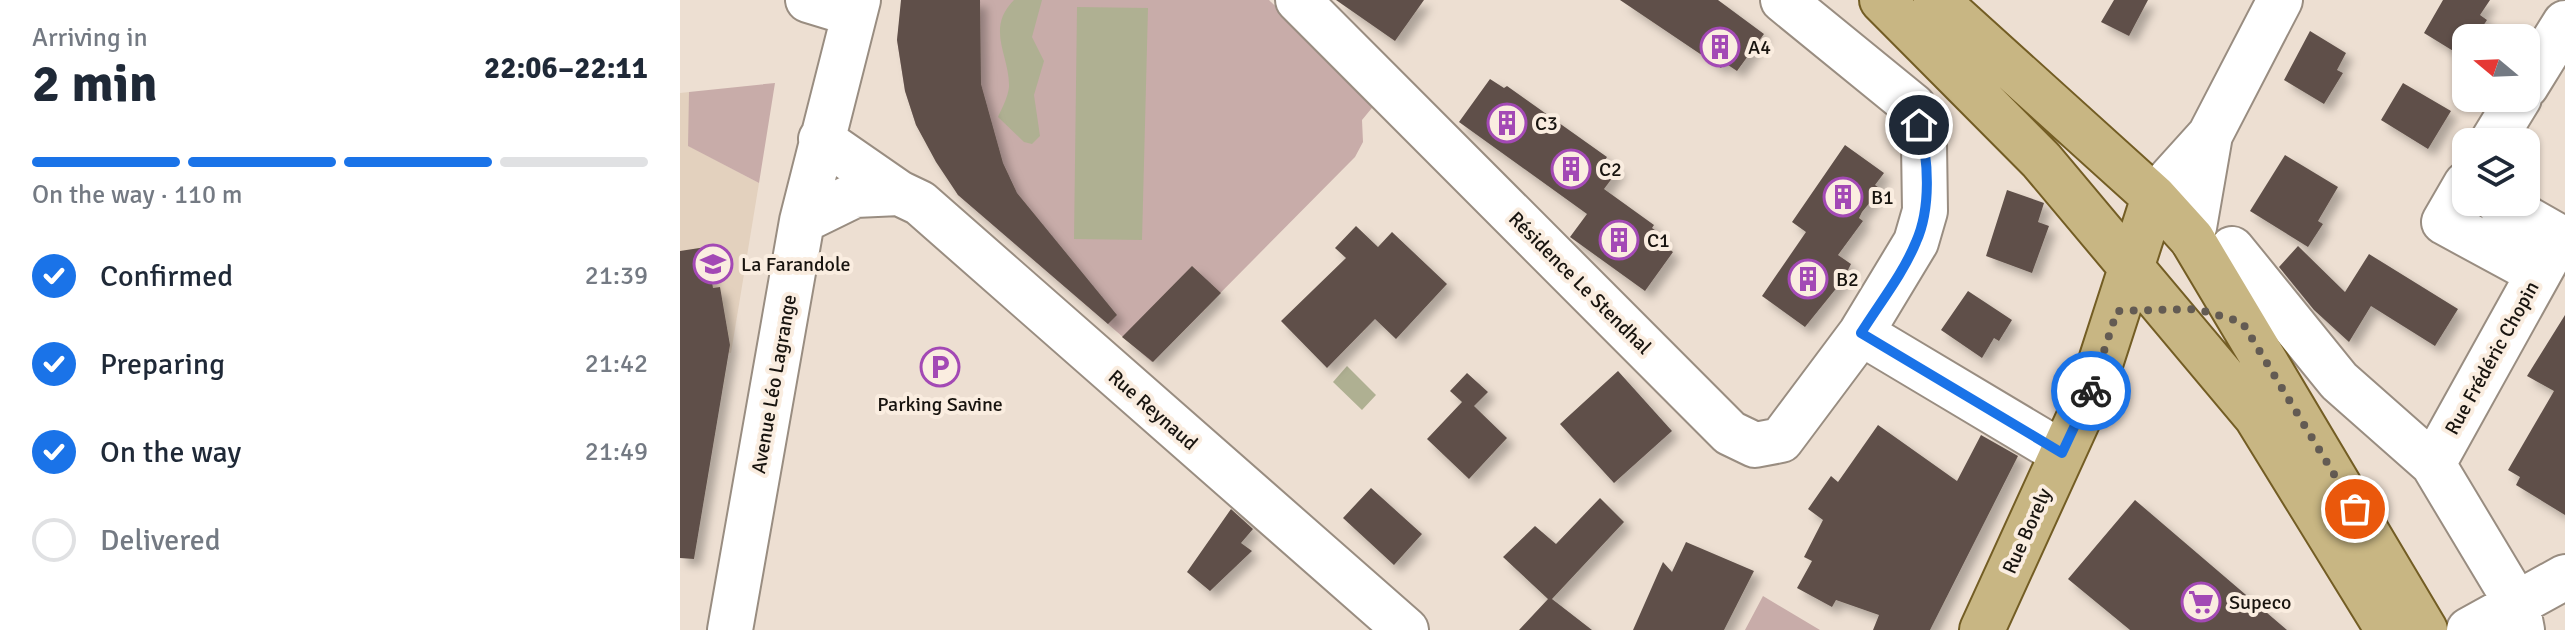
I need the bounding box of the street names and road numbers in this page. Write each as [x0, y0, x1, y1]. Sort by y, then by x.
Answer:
street label: Résidence Le Stendhal [1503, 206, 1657, 360]
street label: Rue Frédéric Chopin [2439, 277, 2545, 439]
street label: Avenue Léo Lagrange [746, 293, 802, 475]
street label: Rue Reynaud [1103, 364, 1203, 456]
street label: Rue Borely [1997, 484, 2057, 578]

